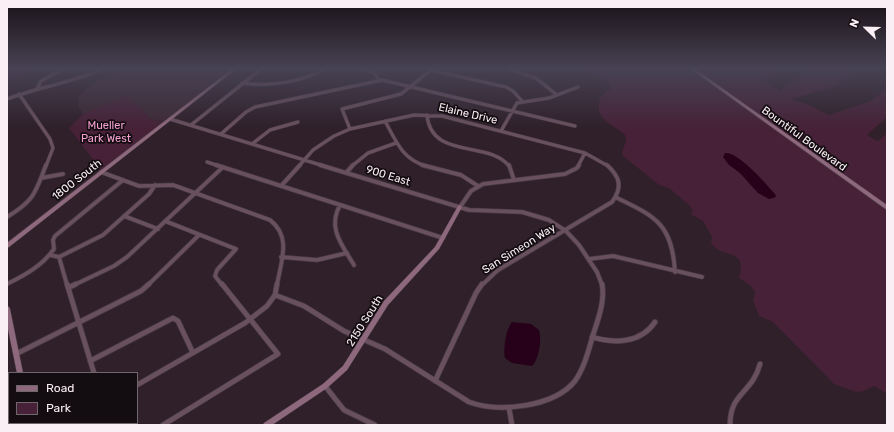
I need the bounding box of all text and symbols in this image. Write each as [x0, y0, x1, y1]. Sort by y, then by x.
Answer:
north arrow [846, 8, 886, 48]
text: N [847, 17, 862, 29]
street label: Elaine Drive [437, 101, 499, 127]
street label: Bountiful Boulevard [759, 104, 849, 174]
park label: Mueller Park West [81, 119, 131, 145]
street label: 1800 South [50, 157, 104, 203]
street label: 900 East [364, 163, 412, 189]
street label: San Simeon Way [480, 221, 558, 277]
street label: 2150 South [344, 293, 386, 349]
legend [8, 372, 138, 424]
text: Road [46, 381, 74, 395]
text: Park [46, 401, 71, 415]

